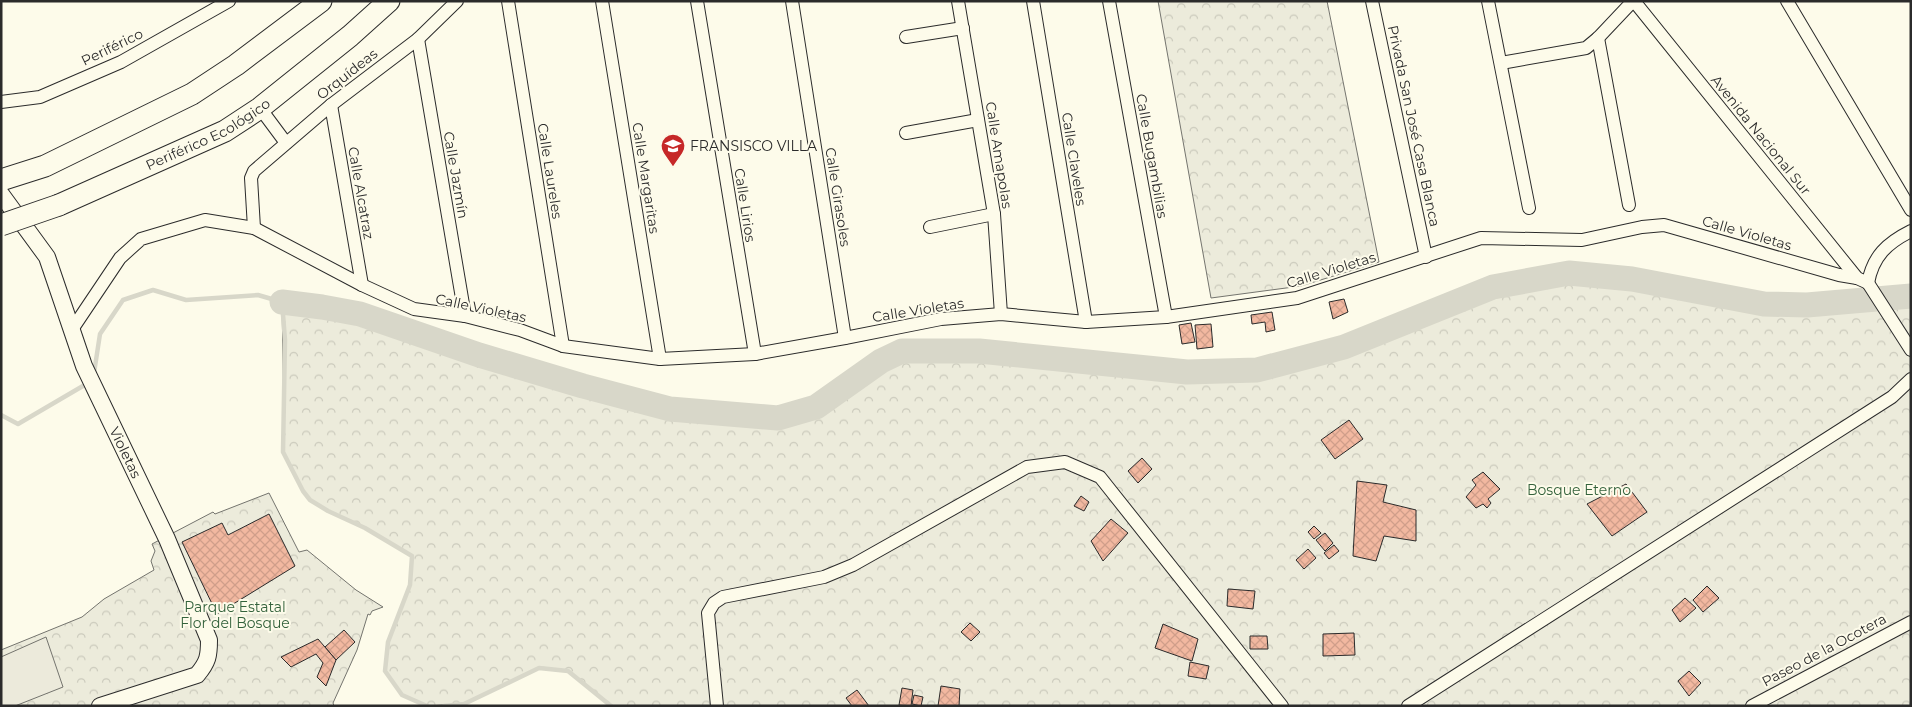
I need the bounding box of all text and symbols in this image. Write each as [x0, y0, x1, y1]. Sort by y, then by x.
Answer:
street label: Privada San José Casa Blanca [1384, 23, 1444, 229]
street label: Periférico [78, 24, 146, 70]
street label: Orquídeas [313, 44, 381, 103]
street label: Avenida Nacional Sur [1707, 71, 1815, 199]
street label: Calle Bugambilias [1132, 92, 1172, 220]
street label: Periférico Ecológico [143, 94, 274, 174]
street label: Calle Amapolas [982, 100, 1016, 210]
street label: Calle Claveles [1058, 111, 1090, 207]
street label: Calle Margaritas [628, 121, 664, 235]
street label: Calle Laureles [534, 122, 566, 220]
street label: Calle Jazmín [439, 130, 473, 220]
school or university icon: FRANSISCO VILLA [660, 133, 686, 167]
place label: FRANSISCO VILLA [690, 137, 818, 155]
street label: Calle Alcatraz [344, 145, 378, 241]
street label: Calle Girasoles [821, 146, 855, 248]
street label: Calle Lirios [730, 167, 760, 243]
street label: Calle Violetas [1700, 212, 1794, 254]
street label: Calle Violetas [1284, 248, 1378, 292]
street label: Calle Violetas [434, 290, 528, 326]
street label: Calle Violetas [871, 294, 965, 326]
street label: Violetas [105, 424, 146, 481]
park label: Bosque Eterno [1527, 481, 1631, 499]
park label: Parque Estatal Flor del Bosque [180, 598, 290, 632]
street label: Paseo de la Ocotera [1759, 610, 1889, 690]

